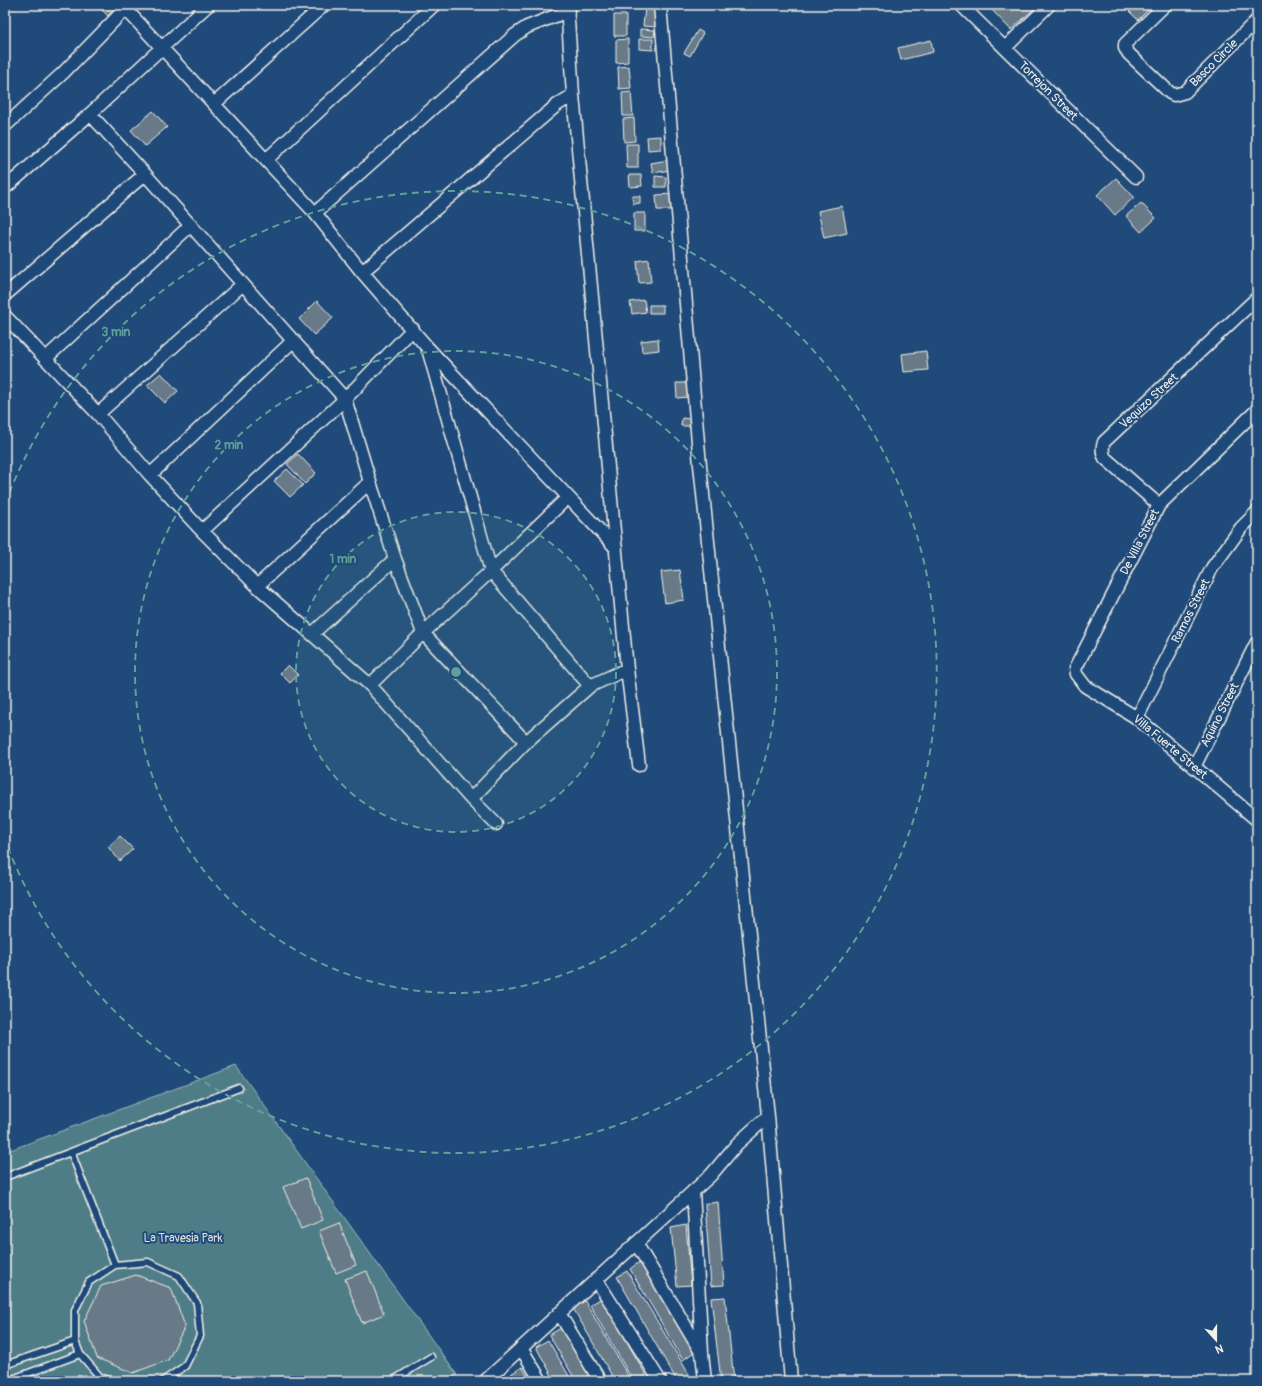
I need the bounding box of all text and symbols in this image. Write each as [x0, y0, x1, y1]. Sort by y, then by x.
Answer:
street label: Basco Circle [1187, 36, 1241, 90]
street label: Torrejon Street [1015, 58, 1081, 124]
text: 3 min [102, 325, 131, 340]
street label: Vequizo Street [1117, 370, 1182, 432]
text: 2 min [215, 438, 244, 453]
street label: De Villa Street [1117, 506, 1163, 577]
text: 1 min [330, 552, 357, 567]
street label: Ramos Street [1168, 576, 1214, 646]
centre of rings [449, 665, 463, 679]
street label: Aquino Street [1197, 680, 1243, 750]
street label: Villa Fuerte Street [1130, 711, 1210, 783]
park label: La Travesia Park [143, 1231, 223, 1246]
north arrow [1196, 1320, 1236, 1360]
text: N [1213, 1341, 1225, 1356]

